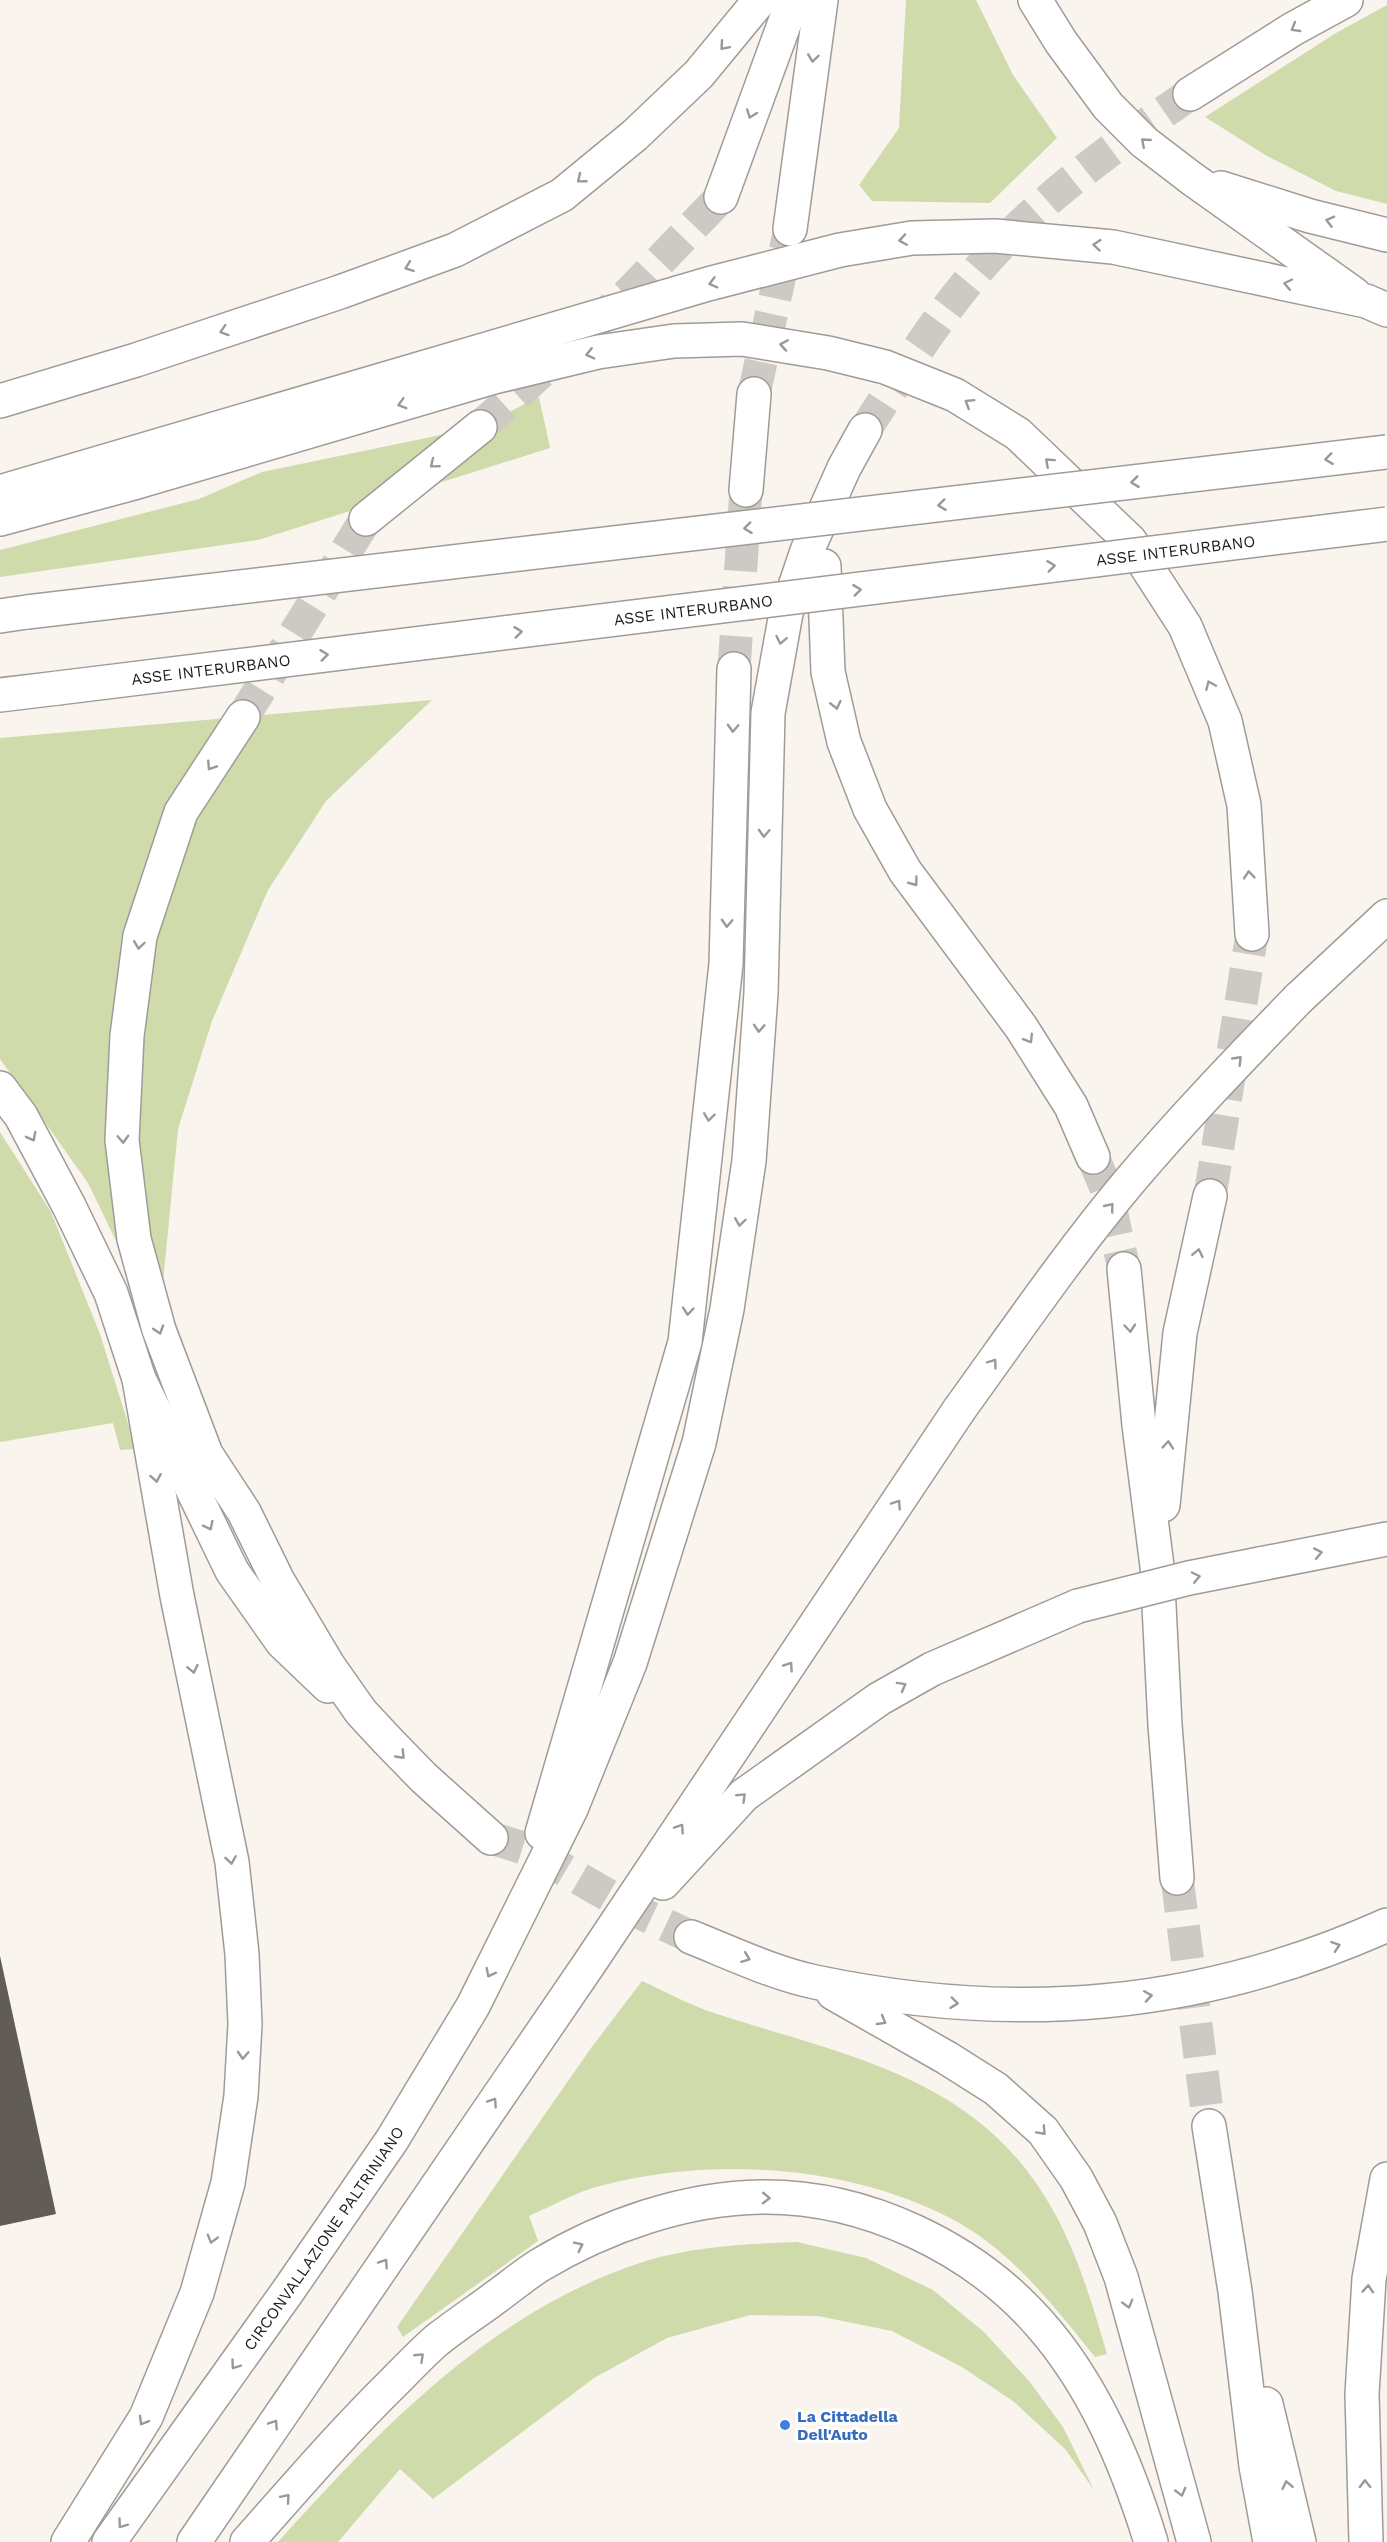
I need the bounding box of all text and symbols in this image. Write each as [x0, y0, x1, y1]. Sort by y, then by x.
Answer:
one-way arrow [1291, 21, 1301, 32]
one-way arrow [720, 39, 731, 50]
one-way arrow [807, 53, 819, 63]
one-way arrow [746, 108, 759, 119]
one-way arrow [1141, 138, 1152, 149]
one-way arrow [577, 171, 588, 182]
one-way arrow [1325, 216, 1335, 229]
one-way arrow [898, 233, 908, 246]
one-way arrow [1093, 239, 1102, 252]
one-way arrow [404, 260, 414, 273]
one-way arrow [708, 276, 719, 288]
one-way arrow [1283, 279, 1293, 292]
one-way arrow [219, 324, 230, 336]
one-way arrow [779, 340, 788, 352]
one-way arrow [586, 347, 596, 360]
one-way arrow [397, 397, 408, 409]
one-way arrow [965, 399, 975, 411]
one-way arrow [1324, 452, 1334, 465]
one-way arrow [430, 457, 441, 468]
one-way arrow [1046, 458, 1056, 469]
one-way arrow [1131, 475, 1140, 488]
one-way arrow [937, 498, 946, 511]
one-way arrow [743, 521, 753, 533]
street label: ASSE INTERURBANO [1095, 531, 1256, 569]
one-way arrow [1046, 561, 1056, 573]
one-way arrow [853, 584, 862, 597]
street label: ASSE INTERURBANO [613, 590, 774, 629]
one-way arrow [513, 626, 523, 638]
one-way arrow [775, 634, 788, 644]
street label: ASSE INTERURBANO [130, 650, 292, 688]
one-way arrow [320, 650, 329, 662]
one-way arrow [1205, 681, 1217, 692]
one-way arrow [828, 700, 841, 710]
one-way arrow [726, 723, 739, 732]
one-way arrow [207, 759, 218, 770]
one-way arrow [758, 829, 771, 838]
one-way arrow [1243, 871, 1256, 880]
one-way arrow [906, 876, 917, 887]
one-way arrow [721, 918, 733, 927]
one-way arrow [133, 940, 145, 950]
one-way arrow [753, 1024, 766, 1033]
one-way arrow [1022, 1033, 1033, 1044]
one-way arrow [1231, 1057, 1242, 1068]
one-way arrow [703, 1112, 715, 1121]
one-way arrow [25, 1130, 36, 1141]
one-way arrow [117, 1135, 129, 1144]
one-way arrow [1102, 1202, 1113, 1213]
one-way arrow [734, 1217, 746, 1227]
one-way arrow [1190, 1248, 1203, 1258]
one-way arrow [682, 1306, 695, 1315]
one-way arrow [1123, 1323, 1136, 1332]
one-way arrow [152, 1324, 165, 1335]
one-way arrow [986, 1358, 997, 1369]
one-way arrow [1161, 1441, 1174, 1450]
one-way arrow [150, 1473, 162, 1482]
one-way arrow [889, 1500, 901, 1510]
one-way arrow [202, 1520, 213, 1531]
one-way arrow [1312, 1547, 1322, 1560]
one-way arrow [1191, 1571, 1201, 1584]
one-way arrow [781, 1662, 793, 1672]
one-way arrow [185, 1664, 198, 1674]
one-way arrow [896, 1682, 906, 1693]
one-way arrow [394, 1747, 405, 1758]
one-way arrow [735, 1794, 746, 1805]
one-way arrow [673, 1824, 684, 1835]
one-way arrow [224, 1855, 237, 1865]
one-way arrow [1330, 1941, 1341, 1954]
one-way arrow [740, 1951, 751, 1963]
one-way arrow [486, 1967, 497, 1978]
one-way arrow [1144, 1991, 1153, 2003]
one-way arrow [949, 1996, 958, 2009]
one-way arrow [876, 2013, 886, 2025]
one-way arrow [237, 2050, 250, 2059]
one-way arrow [486, 2097, 497, 2108]
street label: CIRCONVALLAZIONE PALTRINIANO [239, 2123, 408, 2354]
one-way arrow [1035, 2124, 1046, 2135]
one-way arrow [762, 2191, 771, 2204]
one-way arrow [207, 2233, 219, 2244]
one-way arrow [573, 2241, 584, 2253]
one-way arrow [377, 2259, 388, 2270]
one-way arrow [1362, 2284, 1375, 2293]
one-way arrow [1121, 2299, 1134, 2309]
one-way arrow [413, 2353, 424, 2364]
one-way arrow [231, 2359, 242, 2370]
place label: La Cittadella Dell'Auto [797, 2407, 898, 2444]
one-way arrow [139, 2415, 150, 2425]
marker: La Cittadella Dell'Auto [778, 2418, 792, 2432]
one-way arrow [267, 2420, 278, 2431]
one-way arrow [1358, 2479, 1371, 2488]
one-way arrow [1281, 2480, 1294, 2490]
one-way arrow [1174, 2486, 1186, 2496]
one-way arrow [279, 2494, 290, 2505]
one-way arrow [118, 2518, 129, 2529]

